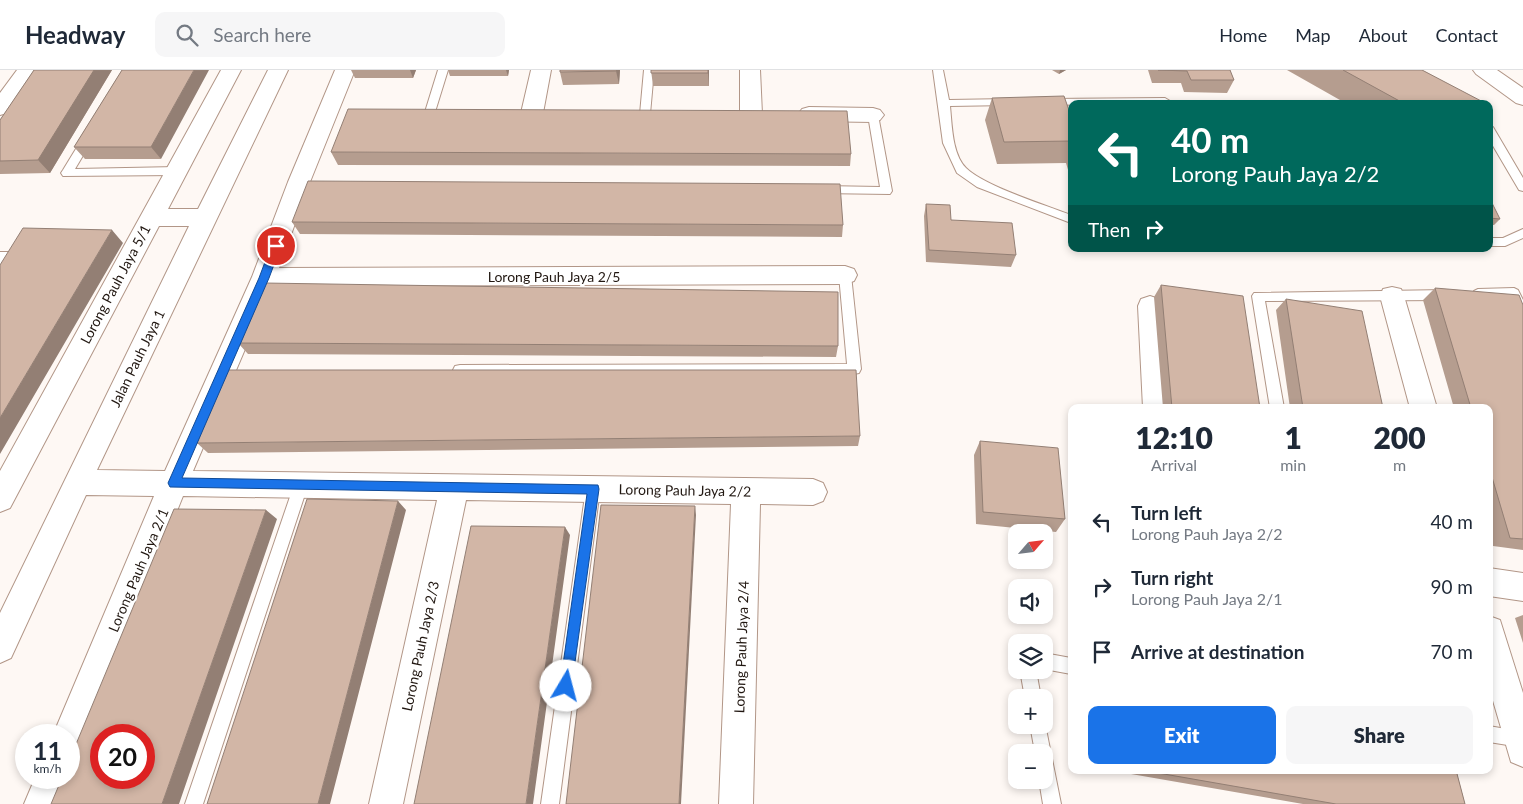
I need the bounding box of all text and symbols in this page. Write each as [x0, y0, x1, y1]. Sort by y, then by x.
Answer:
search box [155, 12, 505, 57]
text: Headway [25, 20, 125, 49]
icon: search [173, 21, 201, 49]
text: Search here [213, 23, 311, 46]
text: Home [1219, 24, 1267, 46]
text: Map [1295, 24, 1331, 46]
text: About [1359, 24, 1408, 46]
text: Contact [1436, 24, 1498, 46]
text: 40 m [1171, 118, 1249, 160]
icon: left [1088, 120, 1153, 185]
text: Lorong Pauh Jaya 2/2 [1171, 160, 1379, 187]
icon: right [1140, 215, 1168, 243]
text: Then [1088, 218, 1130, 241]
street label: Lorong Pauh Jaya 5/1 [76, 221, 154, 347]
pin [255, 225, 297, 267]
icon: arrive [262, 232, 290, 260]
street label: Lorong Pauh Jaya 2/5 [488, 268, 620, 285]
street label: Jalan Pauh Jaya 1 [106, 306, 168, 410]
text: 12:10 [1135, 419, 1213, 455]
text: 1 [1284, 419, 1302, 455]
text: 200 [1373, 419, 1426, 455]
text: Arrival [1151, 455, 1197, 474]
text: min [1280, 455, 1306, 474]
text: m [1393, 455, 1406, 474]
street label: Lorong Pauh Jaya 2/2 [619, 480, 751, 500]
text: Turn left [1131, 501, 1202, 524]
street label: Lorong Pauh Jaya 2/1 [104, 506, 172, 634]
icon: left [1088, 508, 1116, 536]
text: 40 m [1430, 510, 1473, 533]
north arrow [1008, 524, 1052, 569]
map controls [1008, 524, 1053, 789]
text: Lorong Pauh Jaya 2/2 [1131, 524, 1283, 543]
text: Turn right [1131, 566, 1213, 589]
icon: right [1088, 573, 1116, 601]
text: 90 m [1430, 575, 1473, 598]
street label: Lorong Pauh Jaya 2/3 [398, 579, 442, 713]
button: sound [1008, 579, 1053, 624]
street label: Lorong Pauh Jaya 2/4 [730, 580, 752, 714]
text: Lorong Pauh Jaya 2/1 [1131, 589, 1283, 608]
button: layers [1008, 634, 1053, 679]
icon: arrive [1088, 638, 1116, 666]
text: Arrive at destination [1131, 640, 1304, 663]
text: 70 m [1430, 640, 1473, 663]
position arrow [539, 659, 591, 711]
button: + [1008, 689, 1053, 734]
button: Exit [1088, 706, 1276, 764]
button: Share [1286, 706, 1473, 764]
speed limit sign: 20 [90, 724, 155, 789]
text: 11 [33, 735, 62, 765]
button: − [1008, 744, 1053, 789]
text: km/h [33, 761, 62, 776]

